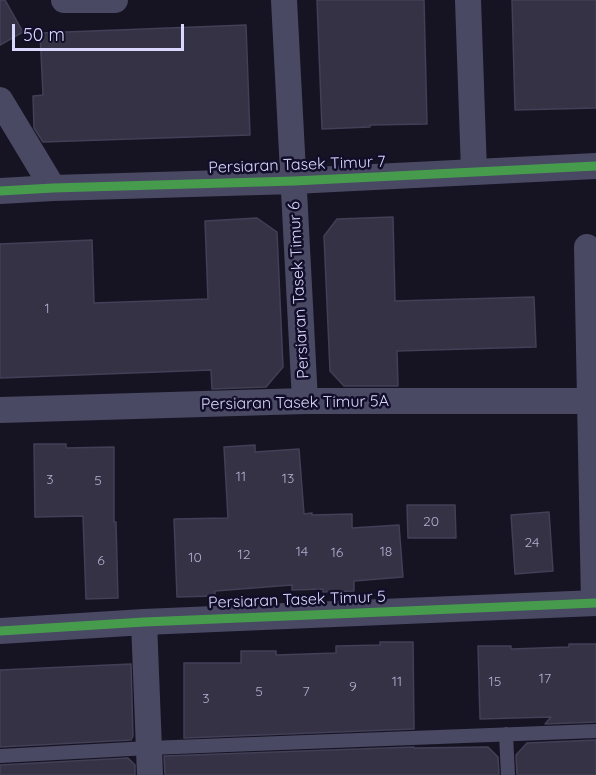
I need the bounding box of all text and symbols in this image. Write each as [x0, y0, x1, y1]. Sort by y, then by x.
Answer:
scale bar [15, 12, 188, 50]
text: 50 m [23, 23, 65, 46]
street label: Persiaran Tasek Timur 7 [208, 152, 386, 178]
street label: Persiaran Tasek Timur 6 [285, 201, 313, 379]
house number: 1 [44, 301, 50, 317]
street label: Persiaran Tasek Timur 5A [201, 392, 389, 414]
house number: 11 [236, 469, 246, 485]
house number: 13 [282, 471, 294, 487]
house number: 3 [46, 472, 54, 488]
house number: 5 [94, 473, 102, 489]
house number: 20 [423, 514, 439, 530]
house number: 24 [525, 535, 539, 551]
house number: 14 [296, 544, 308, 560]
house number: 18 [380, 544, 392, 560]
house number: 16 [331, 545, 343, 561]
house number: 12 [238, 547, 250, 563]
house number: 10 [188, 550, 202, 566]
house number: 6 [97, 553, 105, 569]
street label: Persiaran Tasek Timur 5 [208, 587, 386, 613]
house number: 17 [539, 671, 551, 687]
house number: 11 [392, 674, 402, 690]
house number: 15 [489, 674, 501, 690]
house number: 9 [349, 679, 357, 695]
house number: 5 [255, 684, 263, 700]
house number: 7 [302, 684, 310, 700]
house number: 3 [202, 691, 210, 707]

